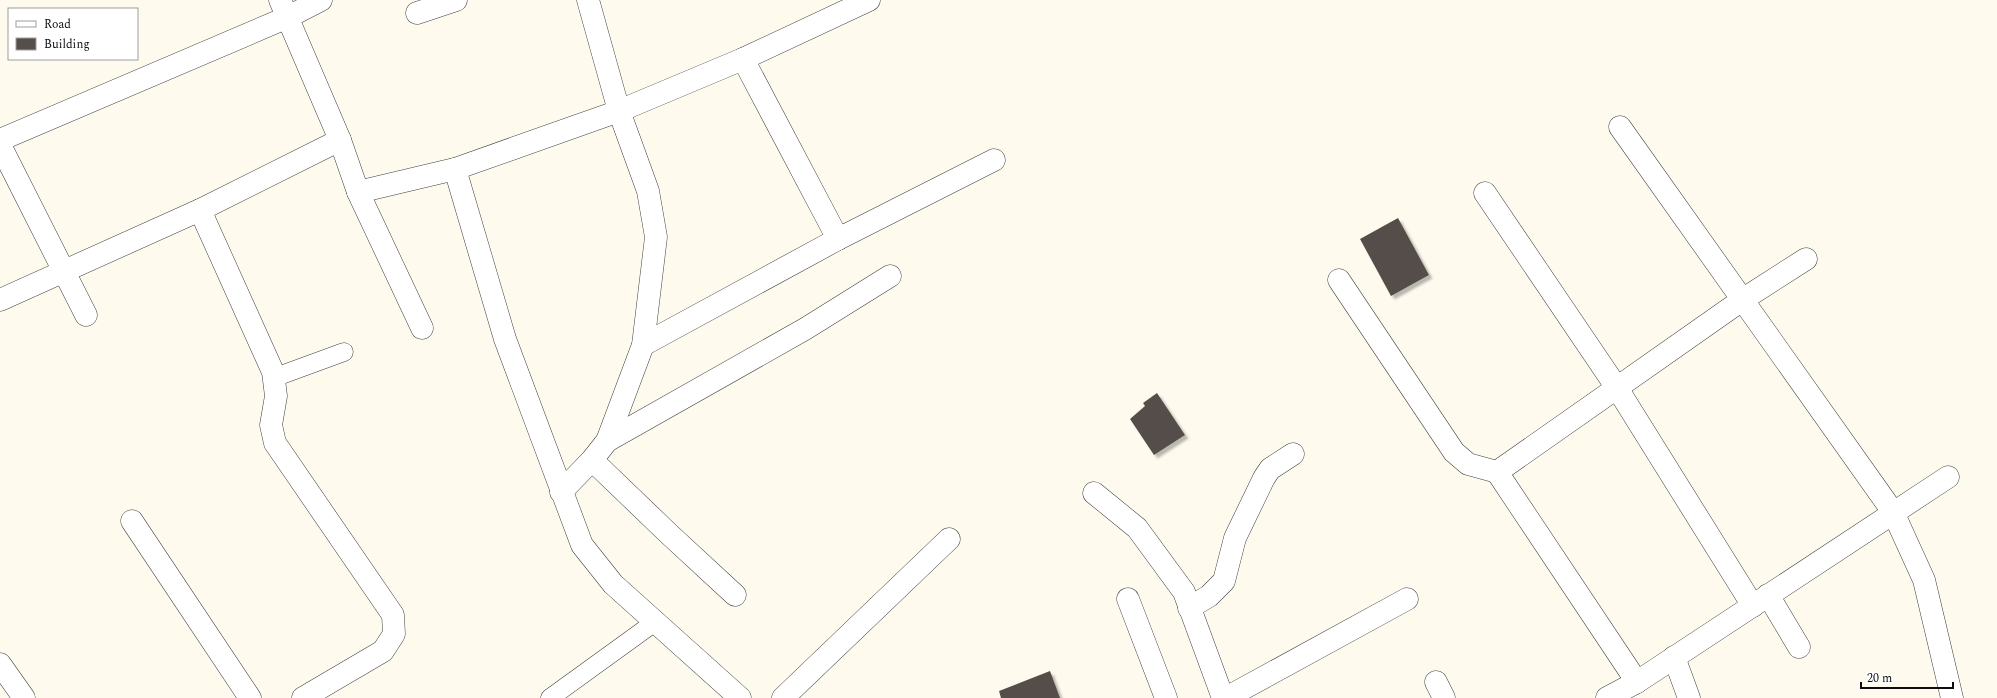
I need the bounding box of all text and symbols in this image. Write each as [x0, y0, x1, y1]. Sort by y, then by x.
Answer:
legend [8, 8, 138, 60]
text: Road [44, 15, 71, 34]
text: Building [44, 35, 90, 54]
scale bar [1861, 664, 1953, 690]
text: 20 m [1867, 669, 1892, 688]

